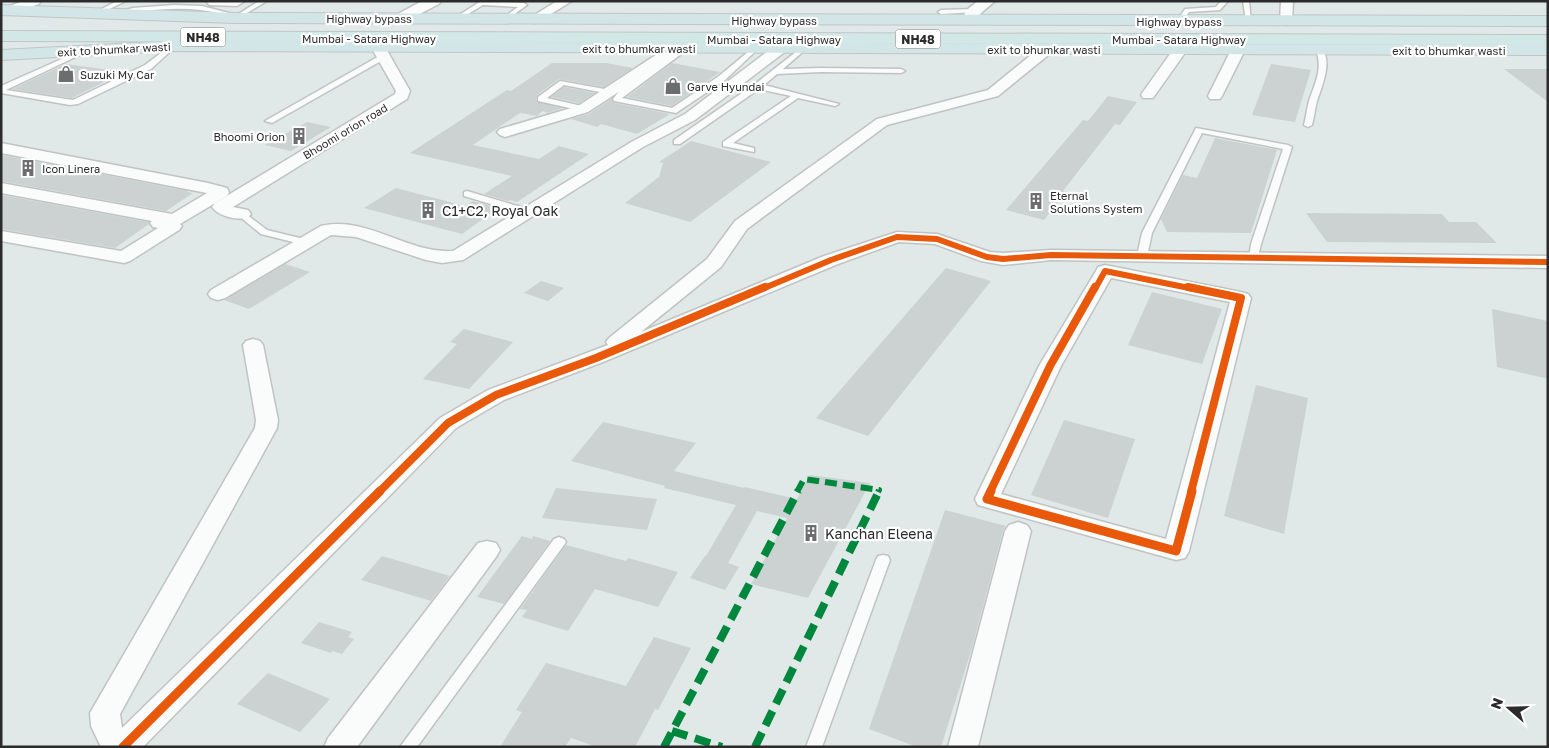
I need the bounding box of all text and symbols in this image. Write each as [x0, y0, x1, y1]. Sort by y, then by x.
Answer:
street label: Highway bypass [326, 12, 412, 25]
street label: Highway bypass [731, 14, 817, 27]
street label: Highway bypass [1136, 15, 1222, 28]
road number: NH48 [180, 28, 226, 46]
road number: NH48 [896, 30, 940, 48]
street label: Mumbai - Satara Highway [302, 32, 436, 45]
street label: Mumbai - Satara Highway [707, 33, 841, 46]
street label: Mumbai - Satara Highway [1112, 33, 1246, 46]
street label: exit to bhumkar wasti [57, 40, 171, 58]
street label: exit to bhumkar wasti [582, 42, 696, 55]
street label: exit to bhumkar wasti [987, 43, 1101, 56]
street label: exit to bhumkar wasti [1392, 44, 1506, 57]
shop icon: Suzuki My Car [56, 64, 76, 84]
place label: Suzuki My Car [80, 68, 155, 81]
shop icon: Garve Hyundai [663, 76, 683, 96]
place label: Garve Hyundai [687, 80, 765, 93]
street label: Bhoomi orion road [300, 101, 390, 161]
building icon: Bhoomi Orion [289, 126, 309, 146]
place label: Bhoomi Orion [213, 130, 285, 143]
building icon: Icon Linera [18, 158, 38, 178]
place label: Icon Linera [42, 162, 100, 175]
place label: Eternal Solutions System [1050, 189, 1143, 215]
building icon: Eternal Solutions System [1026, 191, 1046, 211]
building icon: C1+C2, Royal Oak [418, 200, 438, 220]
place label: C1+C2, Royal Oak [442, 202, 558, 219]
building icon: Kanchan Eleena [801, 523, 821, 543]
place label: Kanchan Eleena [825, 525, 933, 542]
north arrow [1484, 683, 1534, 733]
text: N [1487, 695, 1506, 711]

